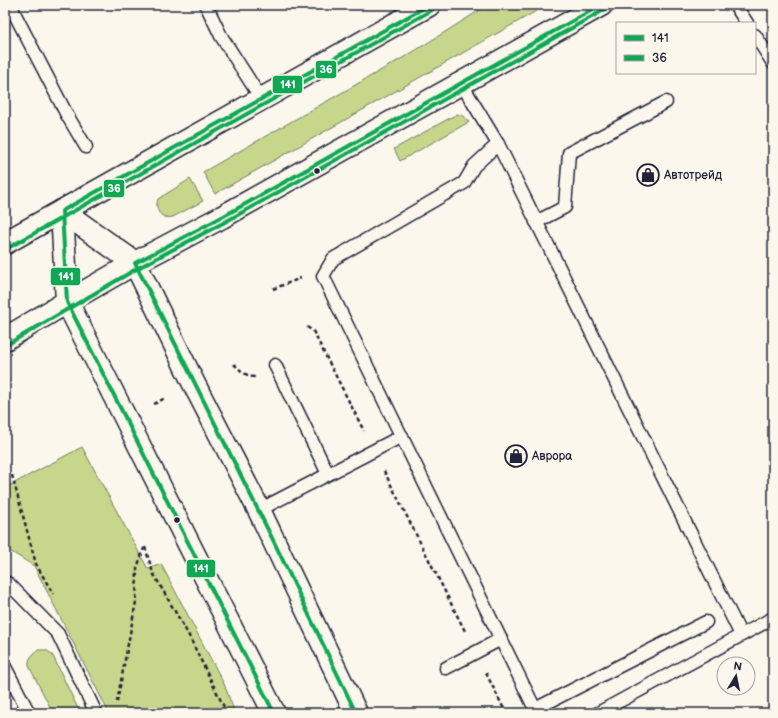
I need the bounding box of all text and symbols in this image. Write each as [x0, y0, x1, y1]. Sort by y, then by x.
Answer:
legend [616, 22, 756, 74]
text: 141 [652, 31, 669, 46]
text: 36 [652, 51, 667, 66]
line badge: 36 [315, 60, 337, 79]
text: 36 [319, 63, 333, 76]
line badge: 141 [272, 75, 303, 94]
text: 141 [280, 78, 296, 91]
shop icon: Автотрейд [635, 162, 661, 188]
unlabelled marker [312, 166, 322, 176]
place label: Автотрейд [663, 168, 723, 183]
line badge: 36 [103, 179, 125, 198]
text: 36 [107, 182, 121, 195]
line badge: 141 [50, 267, 81, 286]
text: 141 [58, 270, 74, 283]
shop icon: Аврора [503, 443, 529, 469]
place label: Аврора [531, 449, 572, 464]
unlabelled marker [172, 515, 182, 525]
line badge: 141 [186, 559, 216, 578]
text: 141 [193, 562, 209, 575]
north arrow [716, 656, 756, 696]
text: N [732, 660, 743, 674]

